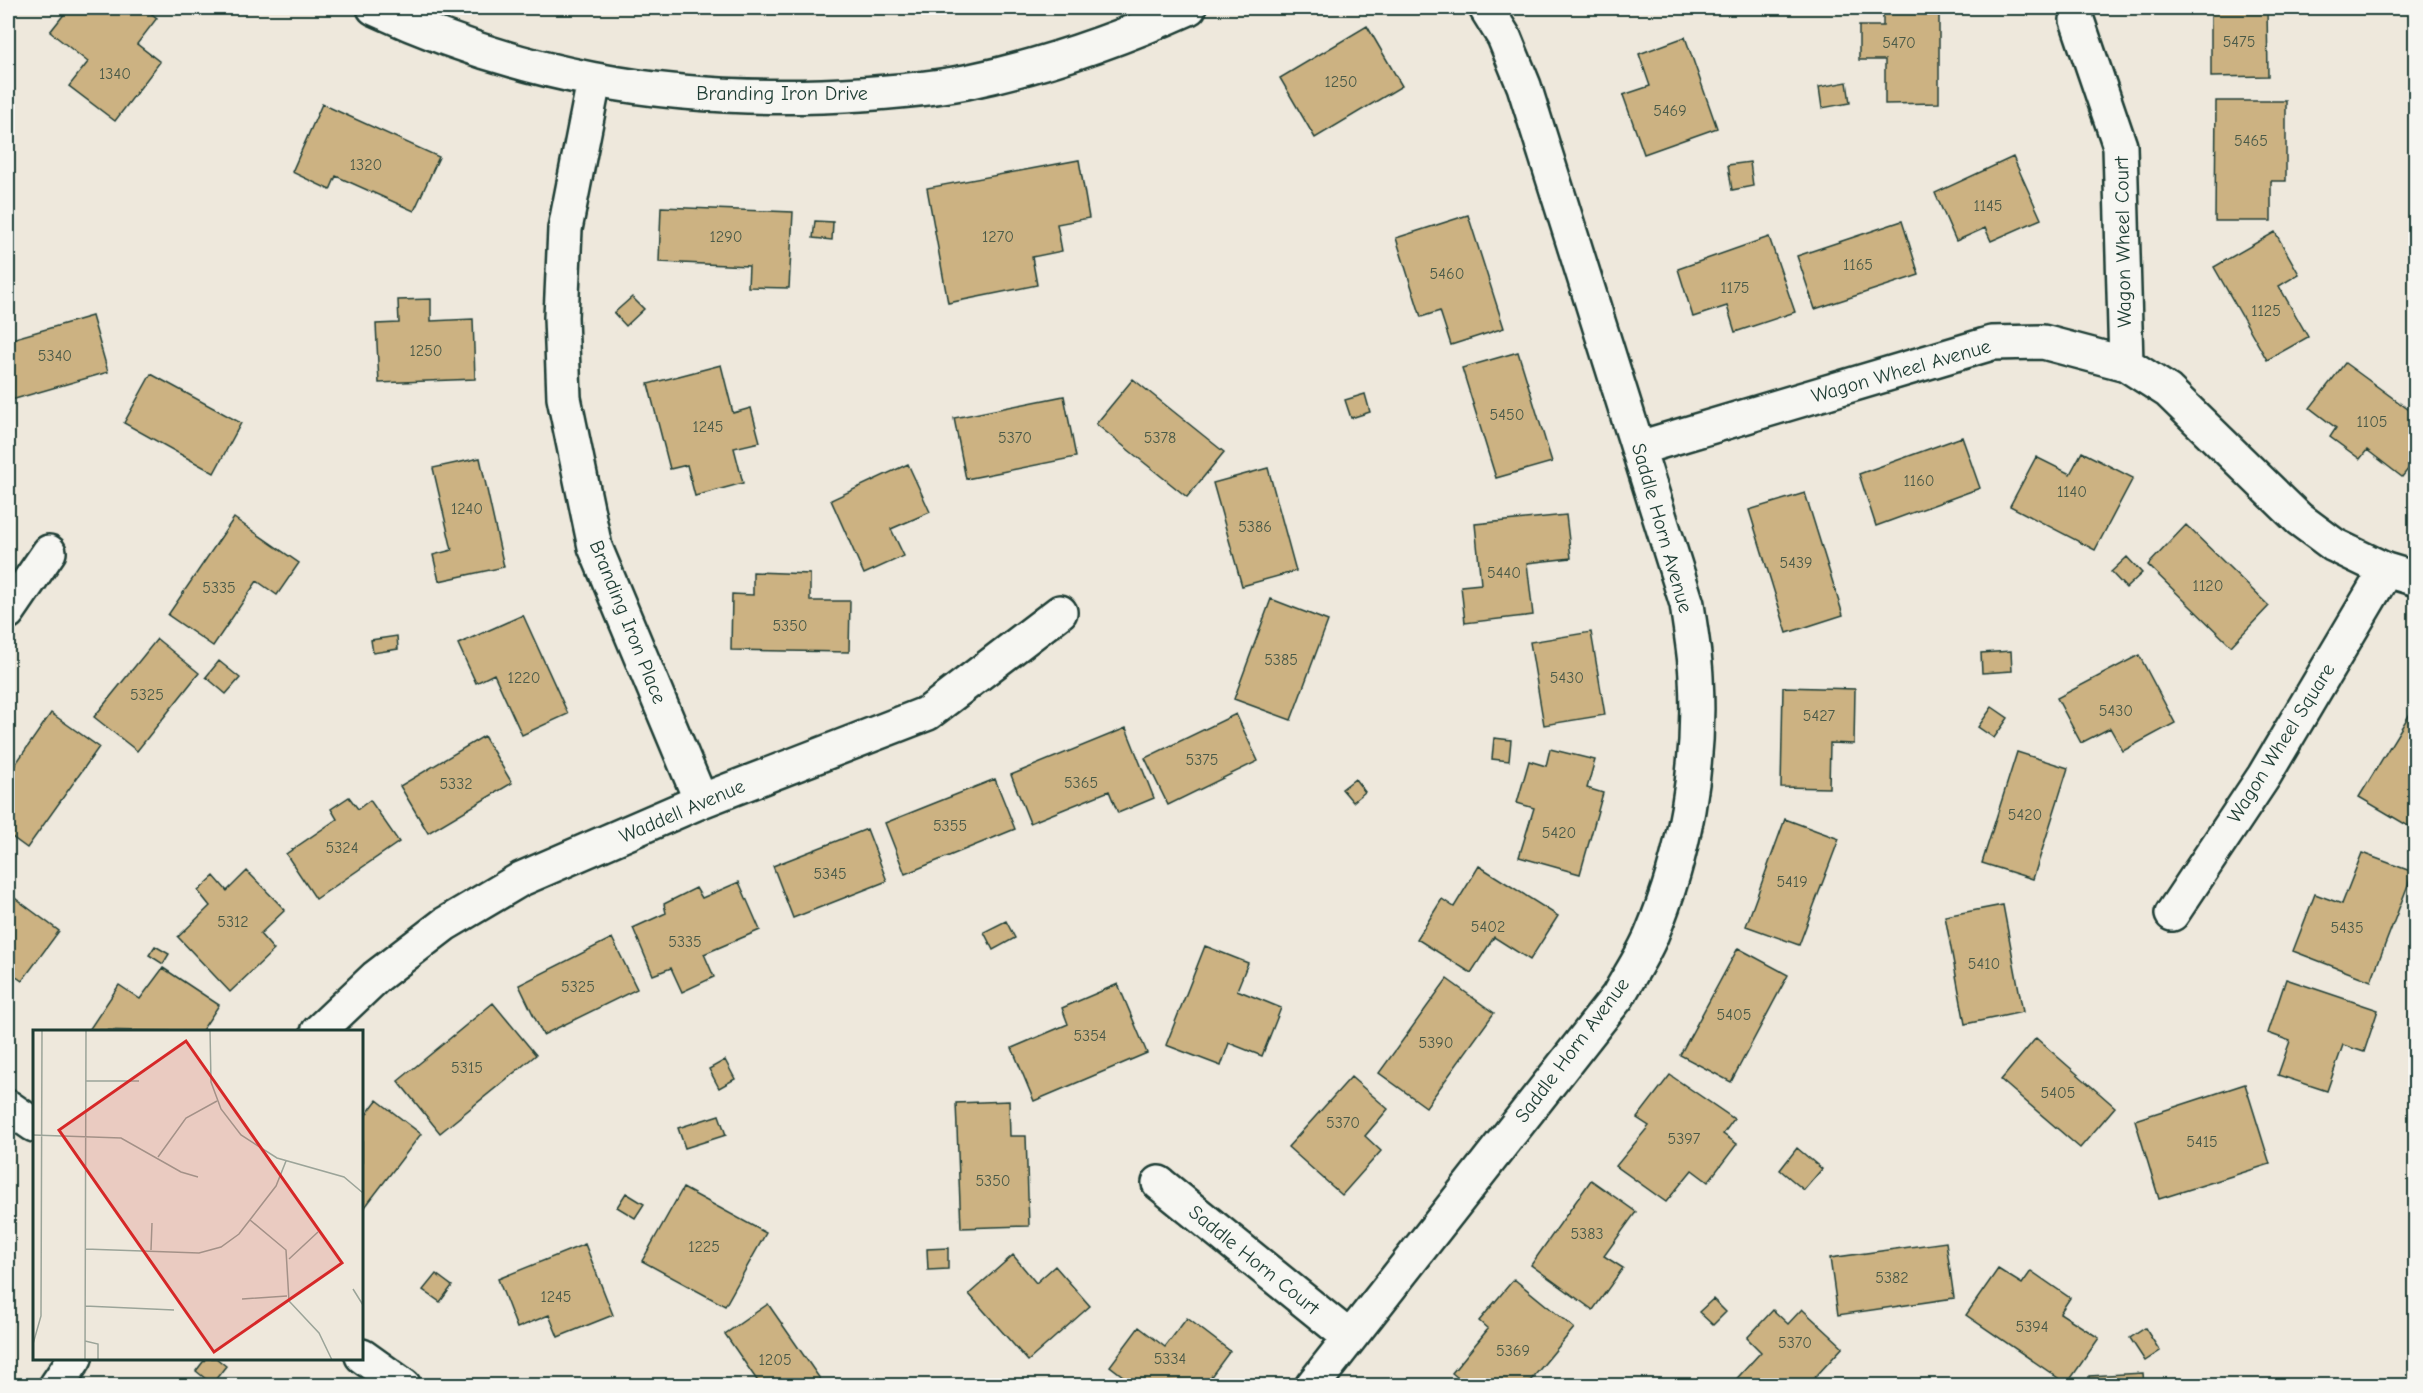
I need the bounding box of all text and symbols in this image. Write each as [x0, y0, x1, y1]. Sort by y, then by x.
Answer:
house number: 5475 [2223, 33, 2255, 51]
house number: 5470 [1882, 34, 1916, 52]
house number: 1340 [99, 65, 131, 83]
house number: 1250 [1324, 73, 1358, 91]
street label: Branding Iron Drive [696, 82, 868, 105]
house number: 5469 [1653, 102, 1687, 120]
house number: 5465 [2234, 132, 2268, 150]
street label: Wagon Wheel Court [2110, 155, 2136, 328]
house number: 1320 [350, 156, 382, 174]
house number: 1145 [1973, 197, 2003, 215]
house number: 1290 [710, 228, 742, 246]
house number: 1270 [982, 228, 1014, 246]
house number: 1165 [1843, 256, 1873, 274]
house number: 5460 [1430, 265, 1464, 283]
house number: 1175 [1721, 279, 1749, 297]
house number: 1125 [2251, 302, 2281, 320]
street label: Wagon Wheel Avenue [1809, 334, 1993, 408]
house number: 1250 [409, 342, 443, 360]
house number: 5340 [38, 347, 72, 365]
house number: 5450 [1490, 406, 1524, 424]
house number: 1105 [2356, 413, 2388, 431]
house number: 1245 [692, 418, 724, 436]
house number: 5370 [998, 429, 1032, 447]
house number: 5378 [1144, 429, 1176, 447]
street label: Saddle Horn Avenue [1627, 441, 1697, 615]
house number: 1160 [1903, 472, 1935, 490]
house number: 1140 [2057, 483, 2087, 501]
house number: 1240 [451, 500, 483, 518]
house number: 5386 [1238, 518, 1272, 536]
street label: Branding Iron Place [585, 537, 671, 707]
house number: 5439 [1779, 554, 1813, 572]
house number: 5440 [1487, 564, 1521, 582]
house number: 1120 [2193, 577, 2223, 595]
house number: 5335 [202, 579, 236, 597]
house number: 5350 [772, 617, 808, 635]
house number: 5385 [1264, 651, 1298, 669]
street label: Wagon Wheel Square [2223, 659, 2339, 827]
house number: 1220 [508, 669, 540, 687]
house number: 5430 [1550, 669, 1584, 687]
house number: 5325 [130, 686, 164, 704]
house number: 5430 [2099, 702, 2133, 720]
house number: 5427 [1803, 707, 1836, 725]
house number: 5375 [1185, 751, 1219, 769]
street label: Waddell Avenue [616, 774, 748, 848]
house number: 5365 [1064, 774, 1098, 792]
house number: 5332 [439, 775, 473, 793]
house number: 5420 [2008, 806, 2042, 824]
house number: 5355 [933, 817, 967, 835]
house number: 5420 [1542, 824, 1576, 842]
house number: 5324 [326, 839, 358, 857]
house number: 5345 [813, 865, 847, 883]
house number: 5419 [1776, 873, 1808, 891]
house number: 5312 [217, 913, 249, 931]
house number: 5402 [1471, 918, 1505, 936]
house number: 5435 [2330, 919, 2364, 937]
house number: 5335 [668, 933, 702, 951]
house number: 5410 [1968, 955, 2000, 973]
street label: Saddle Horn Avenue [1510, 973, 1634, 1127]
house number: 5325 [561, 978, 595, 996]
house number: 5405 [1717, 1006, 1751, 1024]
house number: 5354 [1073, 1027, 1107, 1045]
inset map [33, 1030, 363, 1360]
house number: 5390 [1418, 1034, 1454, 1052]
house number: 5315 [451, 1059, 483, 1077]
house number: 5405 [2041, 1084, 2075, 1102]
house number: 5370 [1326, 1114, 1360, 1132]
house number: 5397 [1668, 1130, 1701, 1148]
house number: 5415 [2186, 1133, 2218, 1151]
house number: 5350 [975, 1172, 1011, 1190]
street label: Saddle Horn Court [1184, 1200, 1325, 1320]
house number: 5383 [1570, 1225, 1604, 1243]
house number: 1225 [688, 1238, 720, 1256]
house number: 5382 [1875, 1269, 1909, 1287]
house number: 1245 [540, 1288, 572, 1306]
house number: 5394 [2015, 1318, 2049, 1336]
house number: 5370 [1778, 1334, 1812, 1352]
house number: 5369 [1496, 1342, 1530, 1360]
house number: 5334 [1154, 1350, 1186, 1368]
house number: 1205 [758, 1351, 792, 1369]

